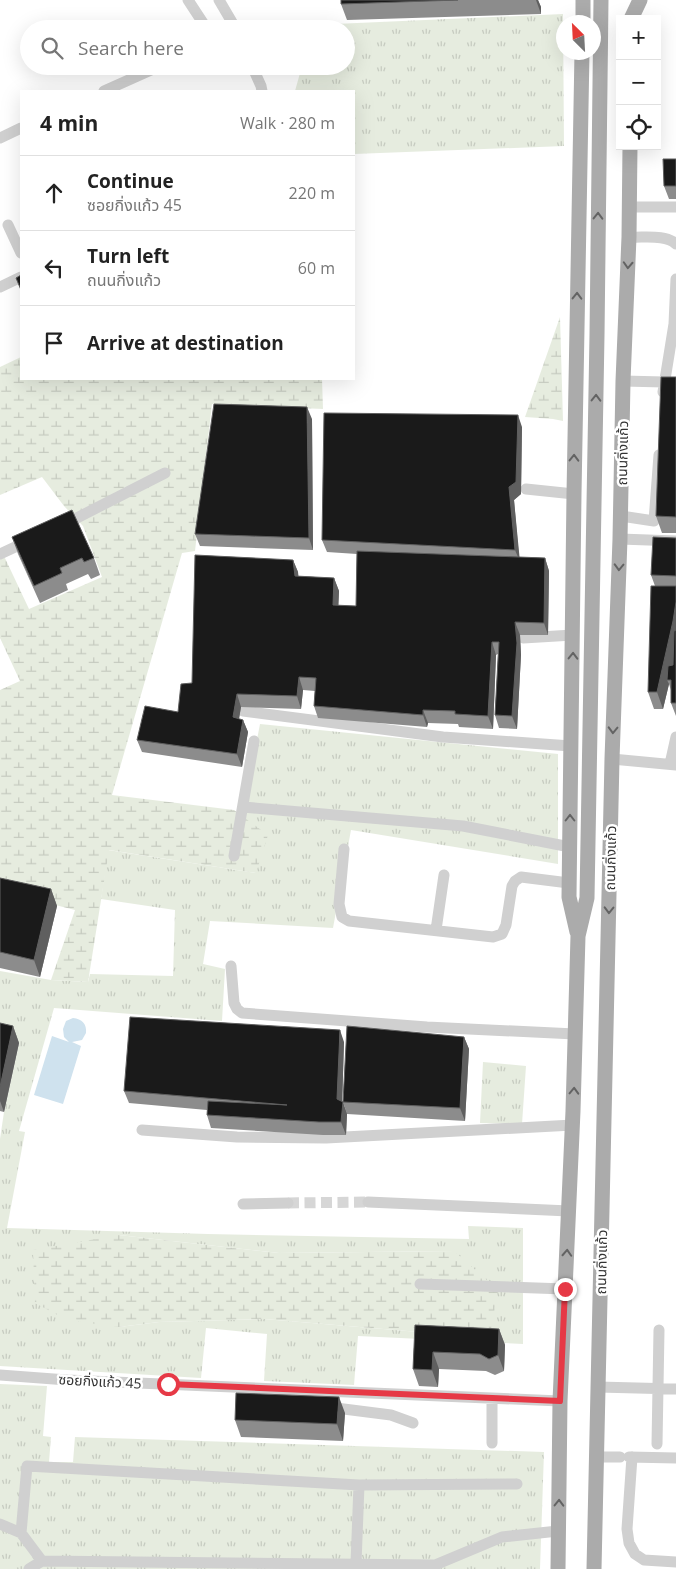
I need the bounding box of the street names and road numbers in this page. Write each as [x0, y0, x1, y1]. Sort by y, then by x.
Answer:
street label: ถนนกิ่งแก้ว [612, 420, 632, 486]
street label: ถนนกิ่งแก้ว [600, 825, 620, 891]
street label: ถนนกิ่งแก้ว [591, 1229, 611, 1295]
street label: ซอยกิ่งแก้ว 45 [58, 1369, 142, 1393]

